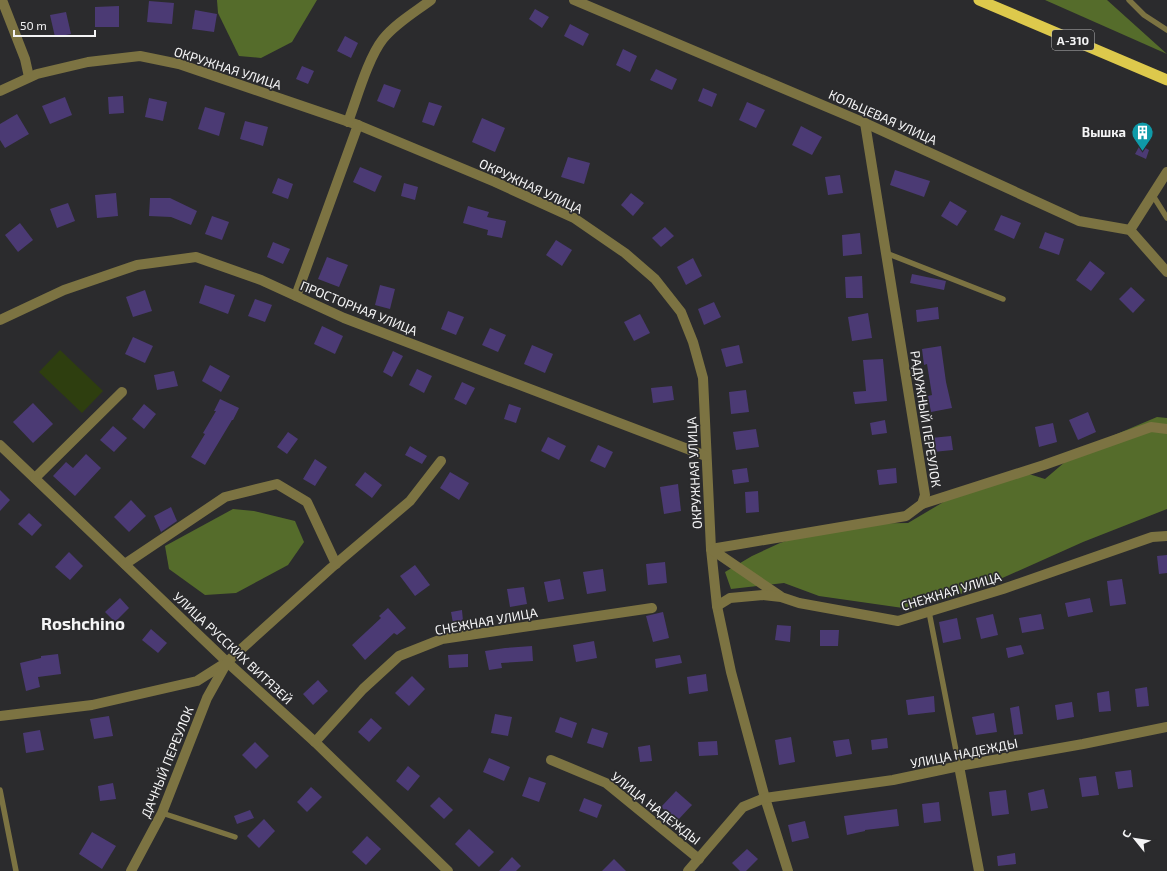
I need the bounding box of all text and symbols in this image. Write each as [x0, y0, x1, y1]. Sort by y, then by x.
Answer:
scale bar [14, 12, 95, 38]
text: 50 m [20, 18, 47, 32]
road number: А-310 [1052, 30, 1094, 50]
street label: ОКРУЖНАЯ УЛИЦА [172, 43, 284, 93]
street label: КОЛЬЦЕВАЯ УЛИЦА [826, 86, 940, 148]
building icon: Вышка [1129, 119, 1155, 152]
place label: Вышка [1082, 124, 1126, 140]
street label: ОКРУЖНАЯ УЛИЦА [477, 155, 585, 217]
street label: ПРОСТОРНАЯ УЛИЦА [298, 277, 420, 339]
street label: РАДУЖНЫЙ ПЕРЕУЛОК [907, 350, 945, 489]
street label: ОКРУЖНАЯ УЛИЦА [683, 417, 705, 529]
street label: СНЕЖНАЯ УЛИЦА [899, 568, 1003, 614]
street label: УЛИЦА РУССКИХ ВИТЯЗЕЙ [170, 588, 296, 708]
street label: СНЕЖНАЯ УЛИЦА [433, 604, 539, 638]
district label: Roshchino [41, 613, 125, 633]
street label: ДАЧНЫЙ ПЕРЕУЛОК [137, 704, 197, 820]
street label: УЛИЦА НАДЕЖДЫ [909, 735, 1019, 771]
street label: УЛИЦА НАДЕЖДЫ [608, 768, 704, 848]
north arrow [1115, 819, 1155, 859]
text: С [1119, 827, 1133, 840]

